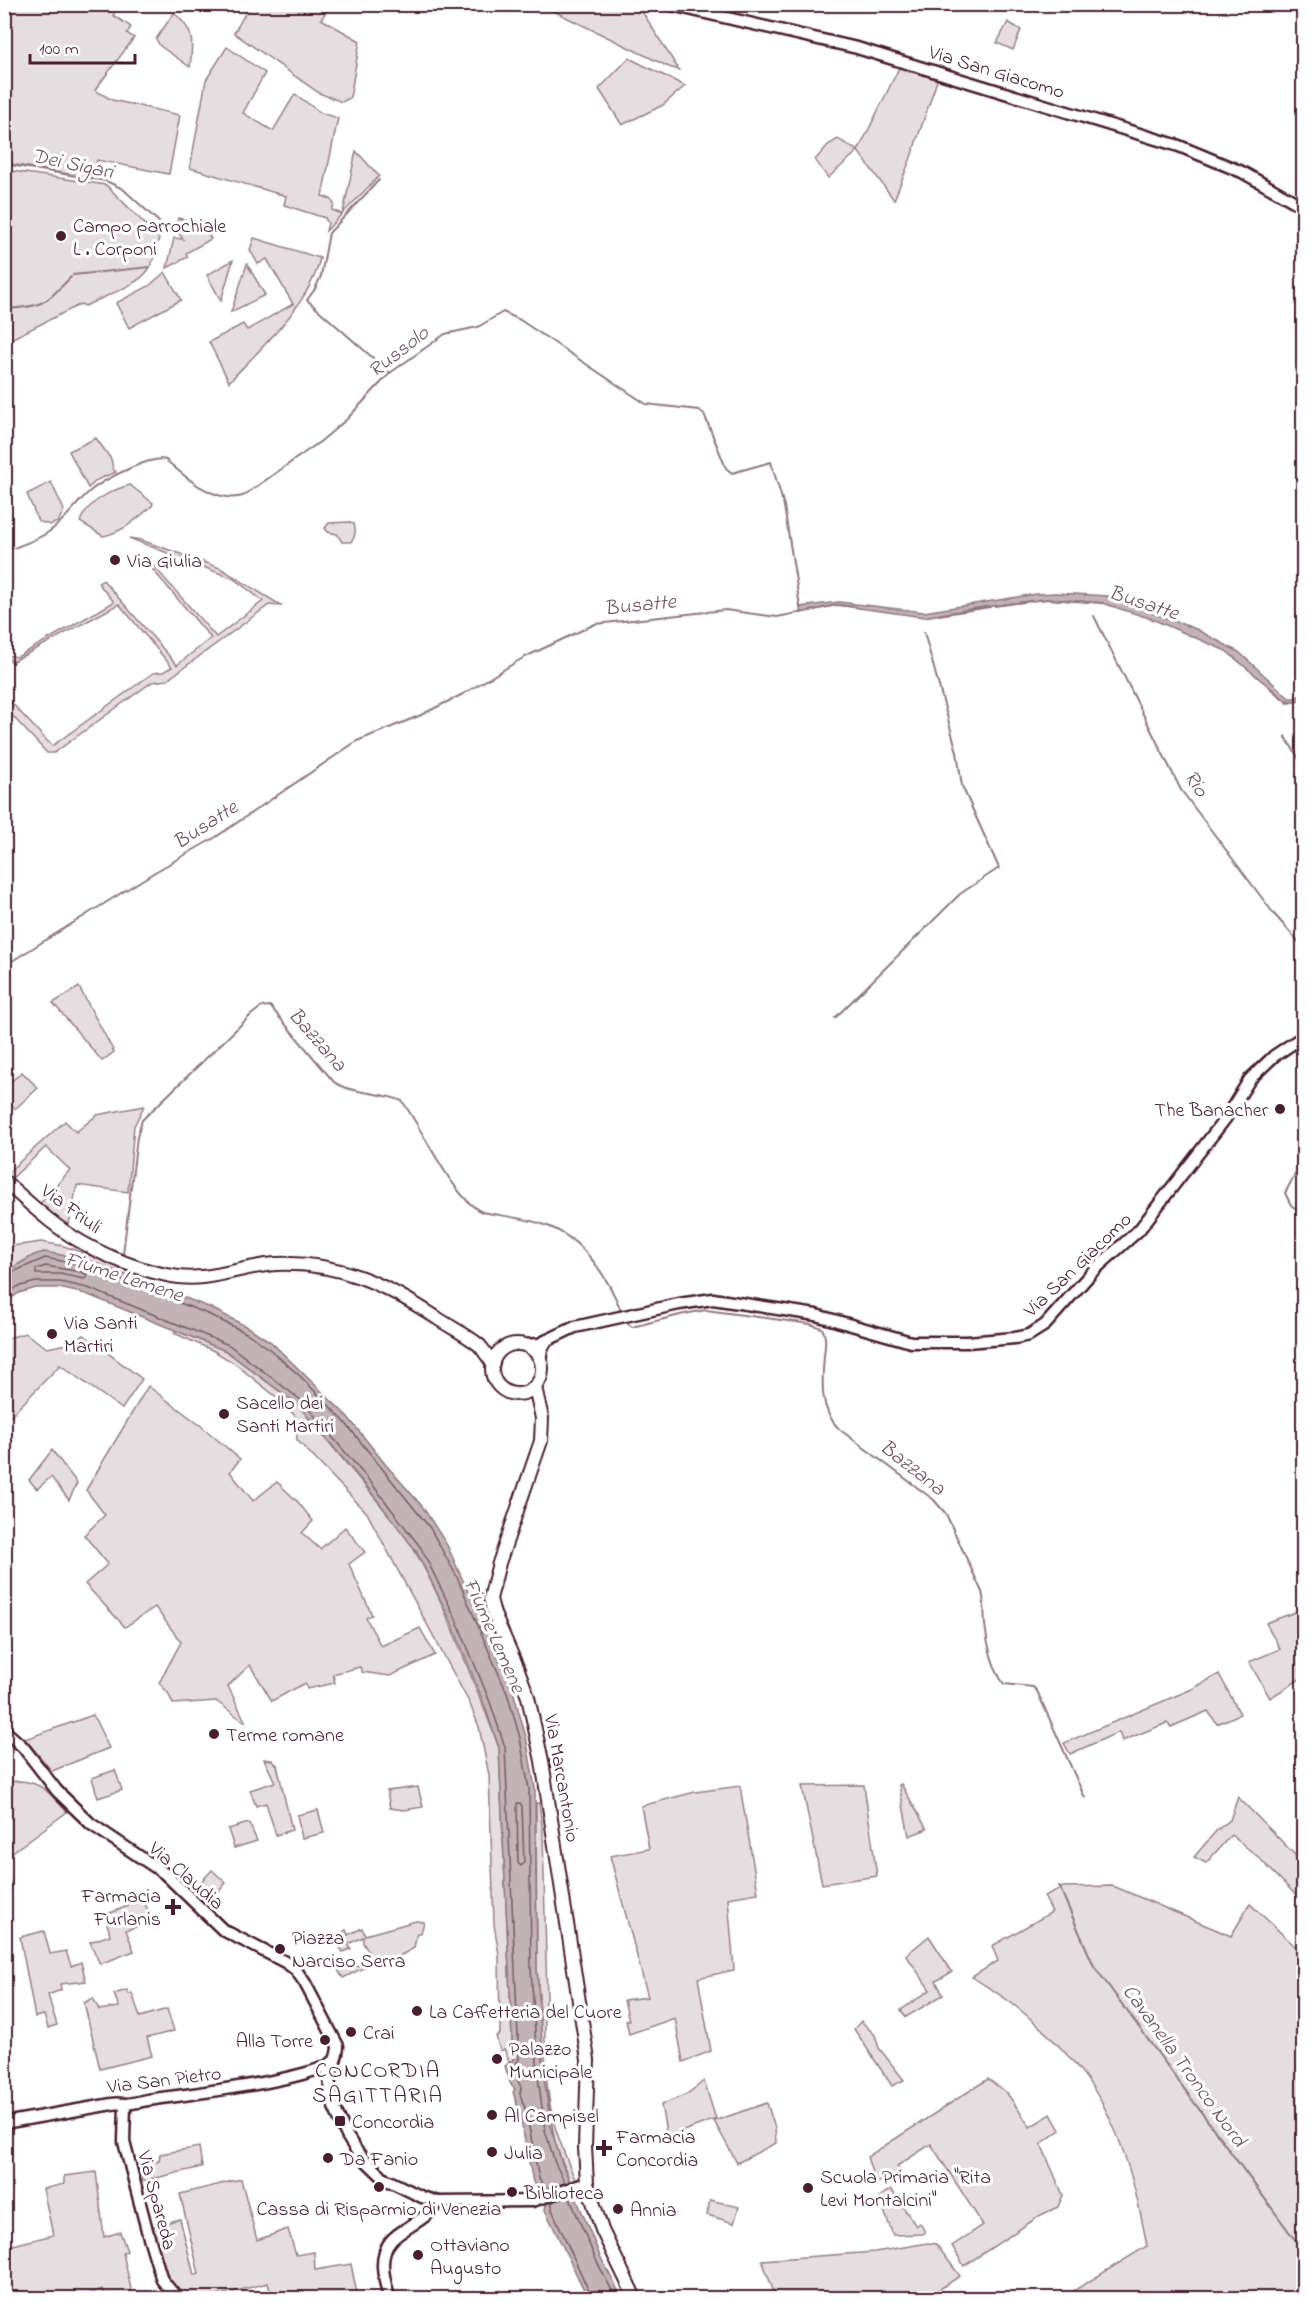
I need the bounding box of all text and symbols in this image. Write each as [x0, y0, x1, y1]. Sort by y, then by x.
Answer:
scale bar [30, 27, 135, 65]
text: 100 m [39, 37, 79, 63]
street label: Via San Giacomo [924, 39, 1068, 108]
water label: Dei Sigari [29, 142, 118, 190]
place label: Campo parrochiale L . Corponi [73, 213, 226, 265]
marker: Campo parrochiale L . Corponi [54, 229, 68, 243]
water label: Russolo [363, 319, 437, 386]
place label: Via Giulia [126, 548, 202, 577]
marker: Via Giulia [108, 553, 122, 567]
water label: Busatte [1105, 579, 1184, 630]
water label: Busatte [603, 587, 679, 625]
water label: Rio [1176, 765, 1216, 804]
water label: Busatte [168, 793, 246, 858]
water label: Bazzana [280, 1002, 353, 1079]
place label: The Banacher [1155, 1097, 1269, 1126]
marker: The Banacher [1273, 1102, 1287, 1116]
street label: Via Friuli [33, 1177, 107, 1242]
street label: Via San Giacomo [1017, 1207, 1139, 1326]
water label: Fiume Lemene [60, 1245, 188, 1312]
place label: Via Santi Martiri [63, 1310, 138, 1362]
marker: Via Santi Martiri [45, 1327, 59, 1341]
place label: Sacello dei Santi Martiri [236, 1390, 334, 1442]
marker: Sacello dei Santi Martiri [217, 1407, 231, 1421]
water label: Bazzana [873, 1433, 952, 1504]
water label: Fiume Lemene [454, 1574, 533, 1700]
street label: Via Marcantonio [535, 1711, 586, 1845]
place label: Terme romane [226, 1722, 344, 1751]
marker: Terme romane [207, 1727, 221, 1741]
street label: Via Claudia [140, 1835, 230, 1918]
place label: Farmacia Furlanis [80, 1883, 161, 1935]
marker: Farmacia Furlanis [166, 1900, 180, 1914]
place label: Piazza Narciso Serra [292, 1925, 406, 1977]
marker: Piazza Narciso Serra [273, 1942, 287, 1956]
water label: Cavanella Tronco Nord [1114, 1979, 1253, 2155]
place label: La Caffetteria del Cuore [429, 1999, 622, 2028]
marker: La Caffetteria del Cuore [410, 2004, 424, 2018]
place label: Crai [363, 2020, 395, 2049]
marker: Crai [344, 2025, 358, 2039]
place label: Alla Torre [236, 2028, 313, 2057]
marker: Alla Torre [318, 2033, 332, 2047]
place label: Palazzo Municipale [509, 2036, 592, 2088]
marker: Palazzo Municipale [490, 2052, 504, 2066]
district label: CONCORDIA SAGITTARIA [312, 2056, 444, 2113]
street label: Via San Pietro [105, 2060, 223, 2103]
place label: Al Campisel [504, 2103, 599, 2132]
marker: Al Campisel [485, 2108, 499, 2122]
place label: Concordia [352, 2109, 434, 2138]
marker: Concordia [333, 2114, 347, 2128]
place label: Farmacia Concordia [615, 2124, 698, 2176]
place label: Julia [504, 2140, 543, 2169]
marker: Farmacia Concordia [597, 2141, 611, 2155]
marker: Julia [485, 2145, 499, 2159]
place label: Da Fanio [339, 2146, 418, 2175]
street label: Via Spareda [128, 2147, 183, 2253]
marker: Da Fanio [321, 2151, 335, 2165]
place label: Scuola Primaria "Rita Levi Montalcini" [820, 2164, 991, 2216]
marker: Cassa di Risparmio di Venezia [372, 2180, 386, 2194]
place label: Biblioteca [523, 2180, 604, 2209]
marker: Scuola Primaria "Rita Levi Montalcini" [801, 2181, 815, 2195]
marker: Biblioteca [505, 2185, 519, 2199]
place label: Cassa di Risparmio di Venezia [257, 2196, 501, 2225]
place label: Annia [630, 2197, 676, 2226]
marker: Annia [611, 2202, 625, 2216]
place label: Ottaviano Augusto [430, 2232, 510, 2285]
marker: Ottaviano Augusto [411, 2248, 425, 2262]

